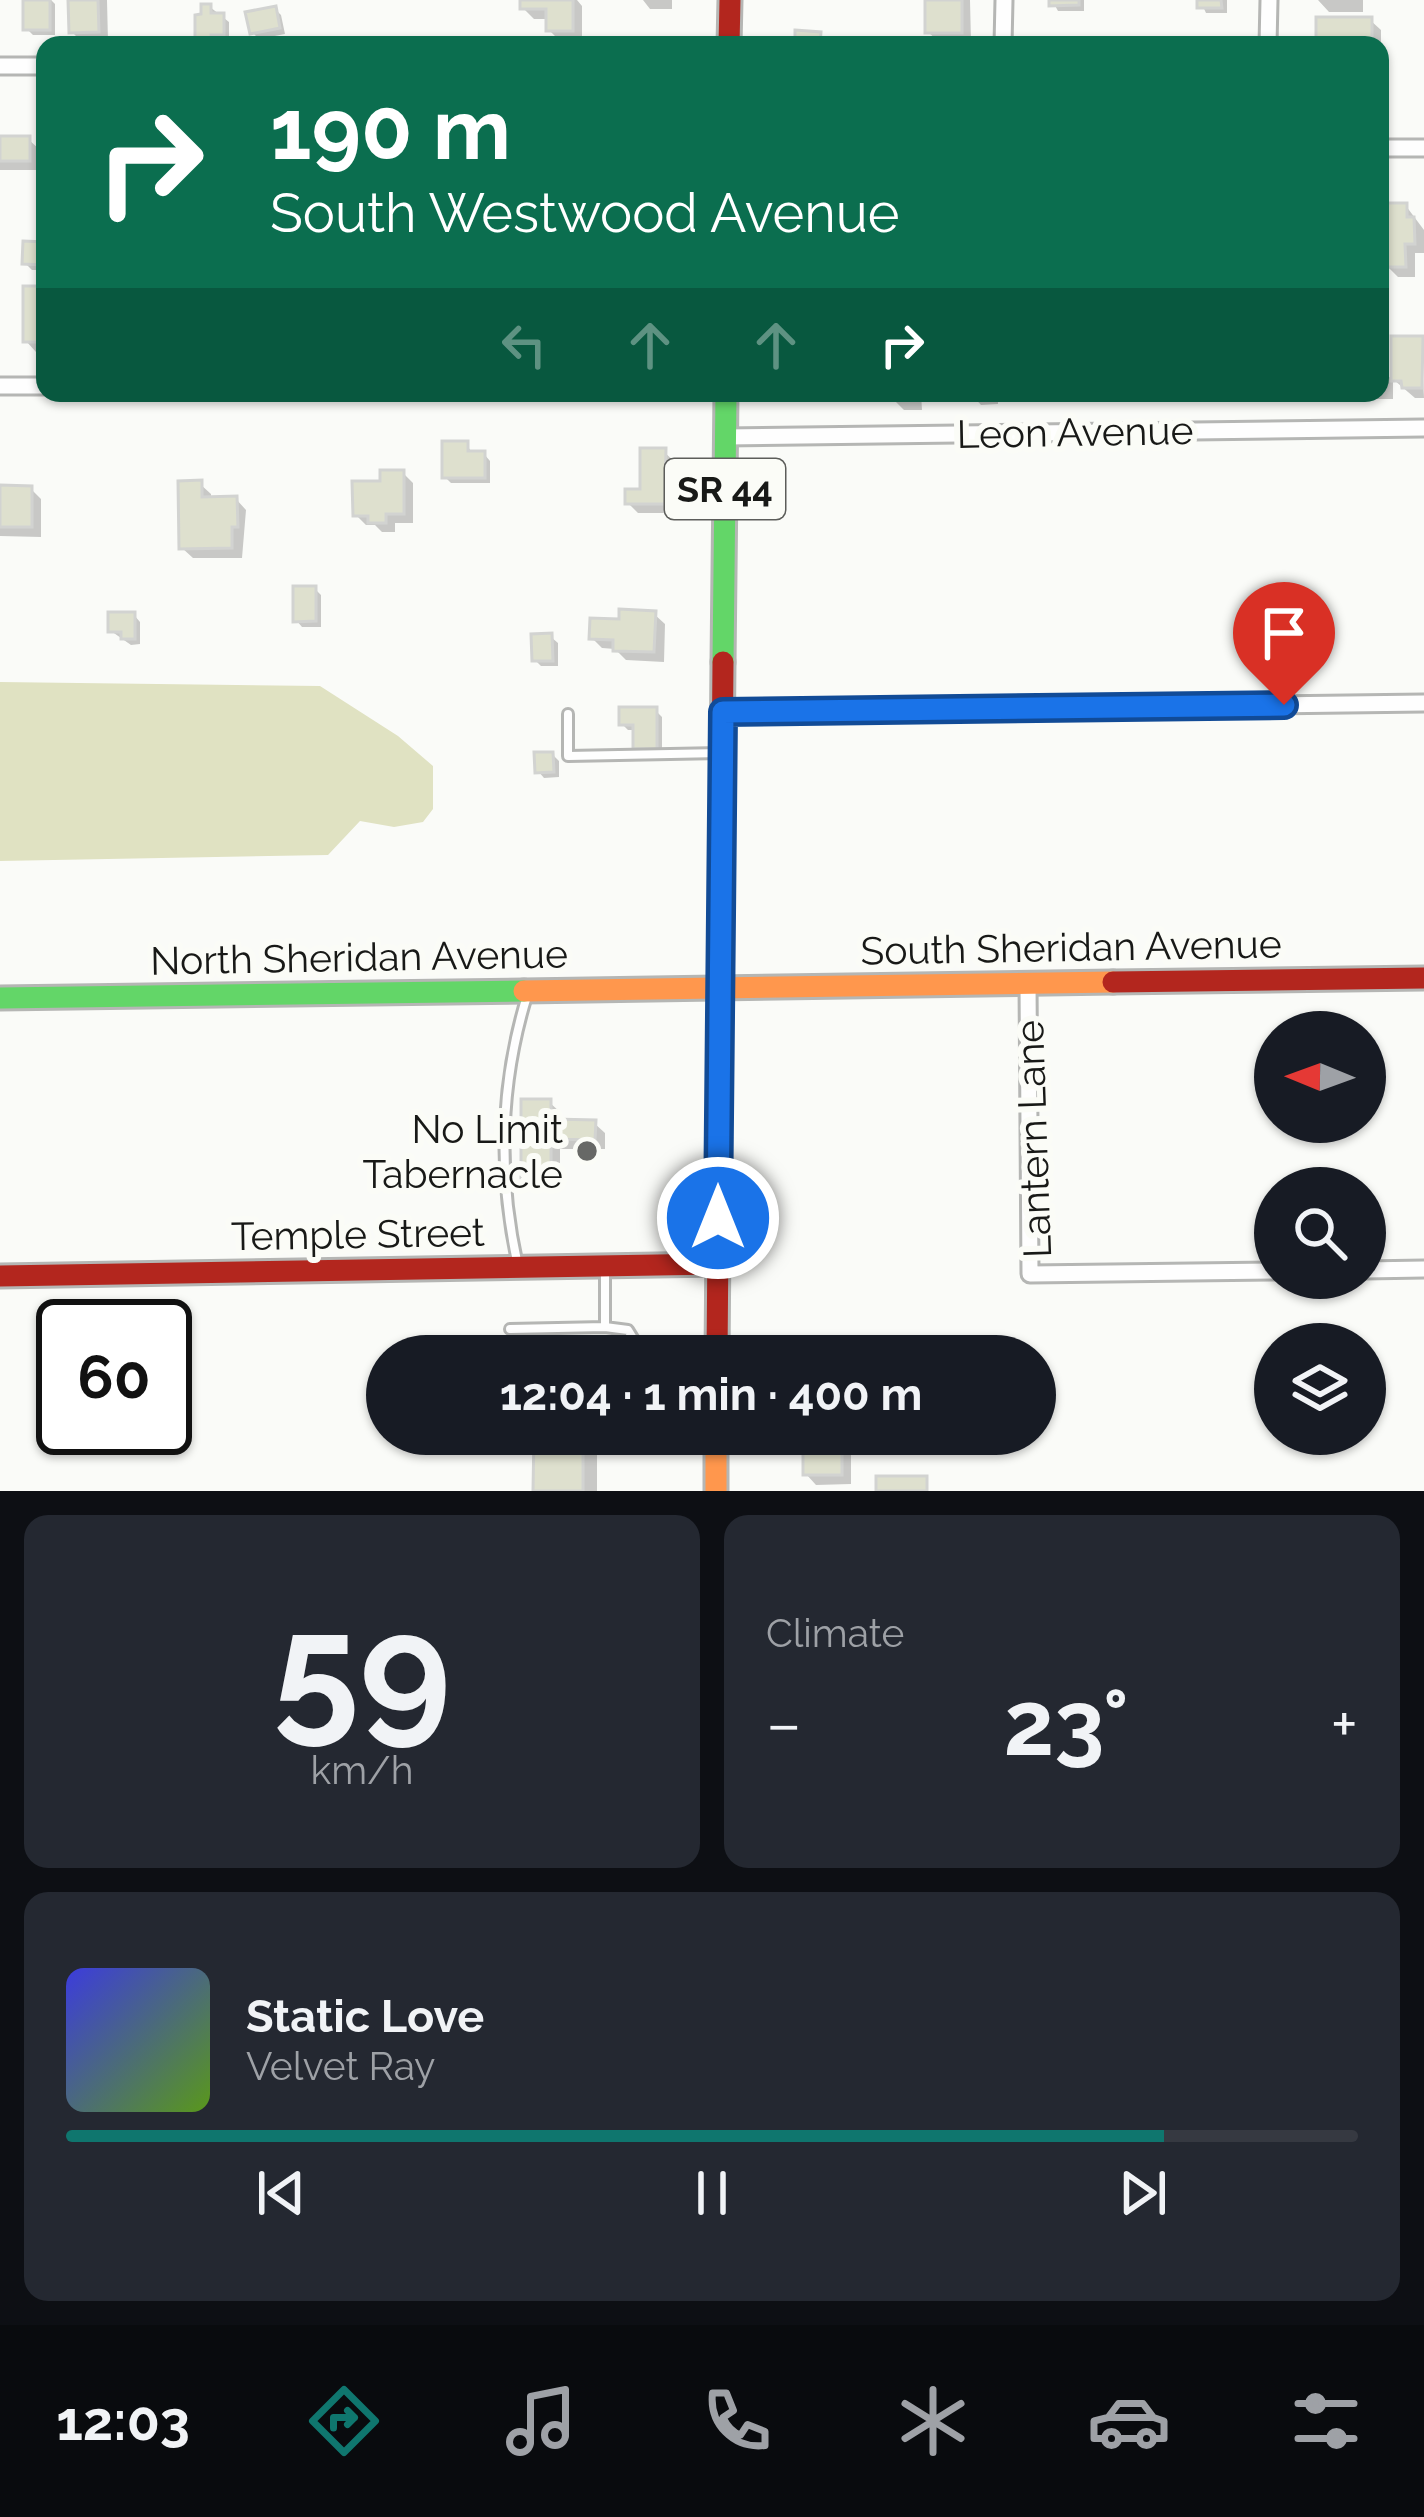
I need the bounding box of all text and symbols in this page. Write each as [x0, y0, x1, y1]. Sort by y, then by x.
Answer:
text: 190 m [270, 80, 511, 179]
icon: right [72, 84, 228, 240]
text: South Westwood Avenue [270, 181, 900, 245]
icon: left [491, 312, 557, 378]
icon: ahead [617, 312, 683, 378]
icon: ahead [743, 312, 809, 378]
icon: right [869, 312, 935, 378]
street label: Leon Avenue [956, 407, 1194, 457]
road number: SR 44 [665, 459, 785, 519]
pin [1233, 582, 1335, 705]
icon: arrive [1251, 600, 1317, 666]
street label: South Sheridan Avenue [860, 920, 1282, 974]
street label: North Sheridan Avenue [150, 930, 568, 984]
north arrow [1254, 1011, 1386, 1143]
map controls [1254, 1011, 1386, 1455]
street label: Lantern Lane [1006, 1019, 1060, 1259]
place label: No Limit Tabernacle [362, 1106, 563, 1197]
marker: No Limit Tabernacle [574, 1138, 600, 1164]
position arrow [655, 1155, 781, 1281]
button: search [1254, 1167, 1386, 1299]
street label: Temple Street [231, 1209, 485, 1259]
speed limit sign: 60 [36, 1299, 192, 1455]
button: layers [1254, 1323, 1386, 1455]
text: 12:04 · 1 min · 400 m [500, 1368, 922, 1421]
text: 59 [273, 1577, 451, 1761]
text: Climate [766, 1610, 904, 1656]
text: 23° [1004, 1670, 1129, 1776]
text: − [766, 1685, 802, 1762]
text: + [1331, 1685, 1358, 1762]
text: km/h [311, 1747, 413, 1793]
text: Static Love [246, 1990, 484, 2043]
text: Velvet Ray [246, 2043, 435, 2089]
icon: previous [248, 2160, 314, 2226]
icon: pause [679, 2160, 745, 2226]
icon: next [1110, 2160, 1176, 2226]
icon: directions [302, 2379, 386, 2463]
icon: music [499, 2379, 583, 2463]
icon: phone [695, 2379, 779, 2463]
icon: climate [891, 2379, 975, 2463]
icon: car [1087, 2379, 1171, 2463]
icon: filters [1284, 2379, 1368, 2463]
text: 12:03 [56, 2389, 190, 2453]

